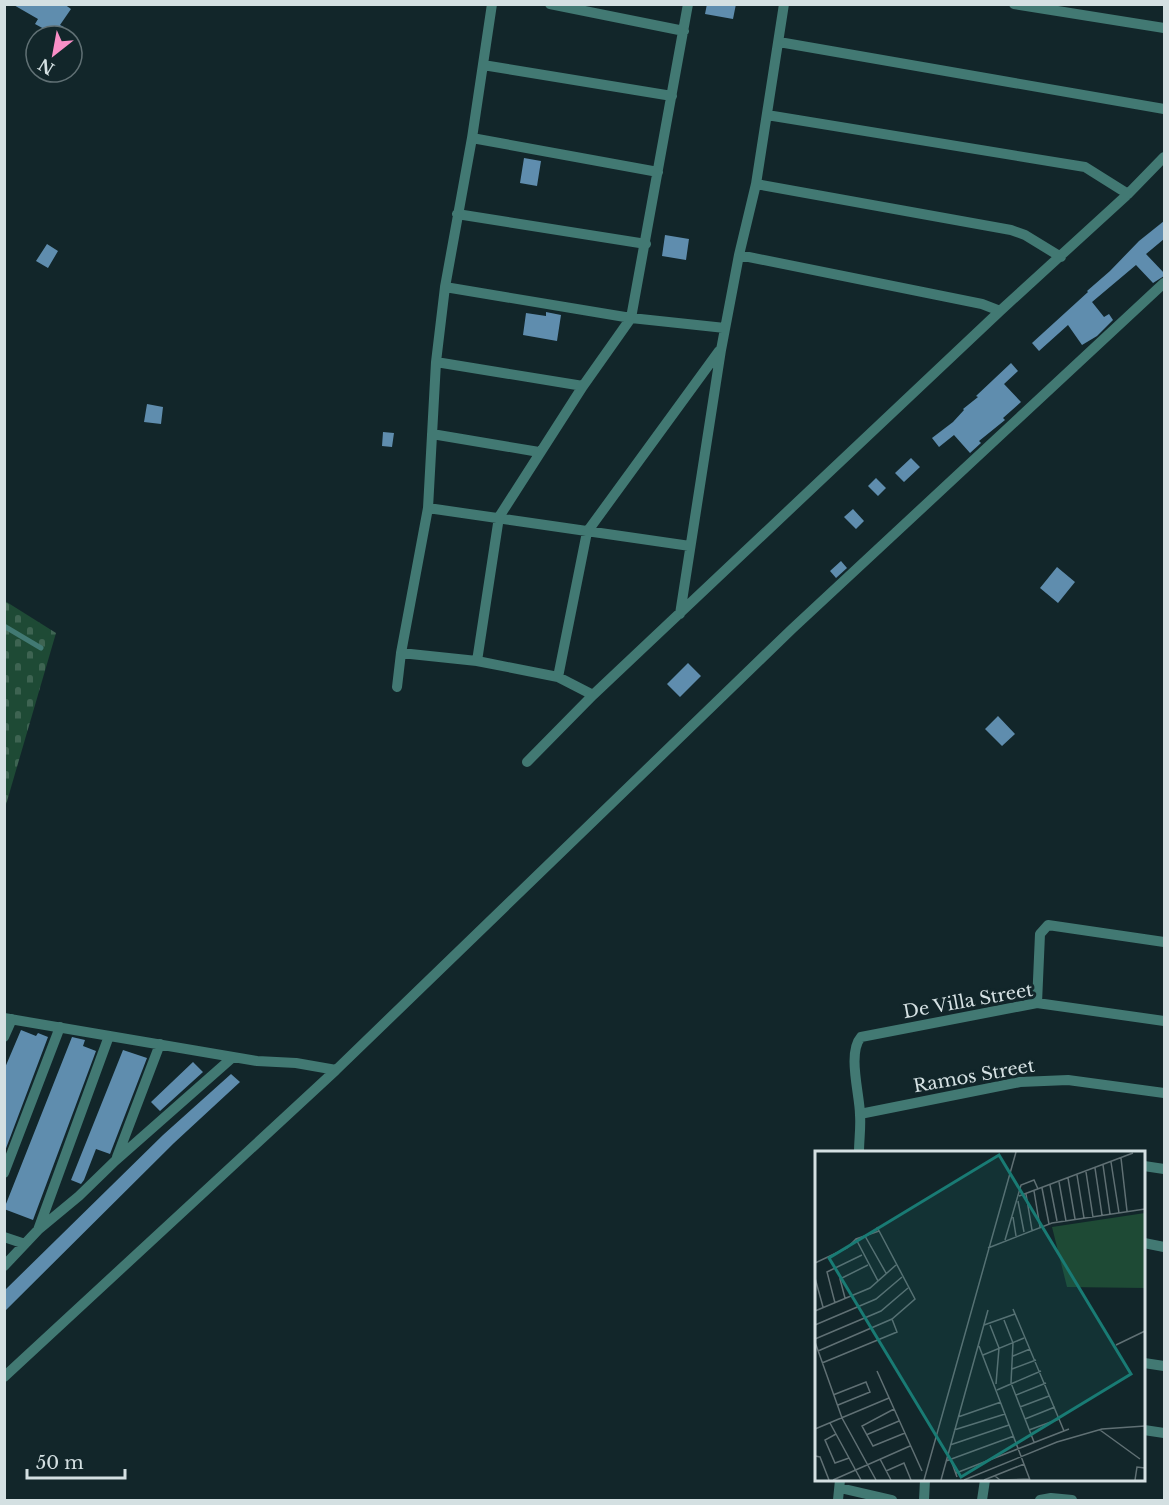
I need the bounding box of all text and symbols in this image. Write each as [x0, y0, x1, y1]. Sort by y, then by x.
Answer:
north arrow [24, 24, 84, 84]
text: N [35, 54, 58, 79]
street label: De Villa Street [901, 979, 1035, 1023]
street label: Ramos Street [912, 1054, 1037, 1097]
inset map [815, 1151, 1145, 1481]
scale bar [27, 1442, 124, 1480]
text: 50 m [36, 1452, 84, 1474]

